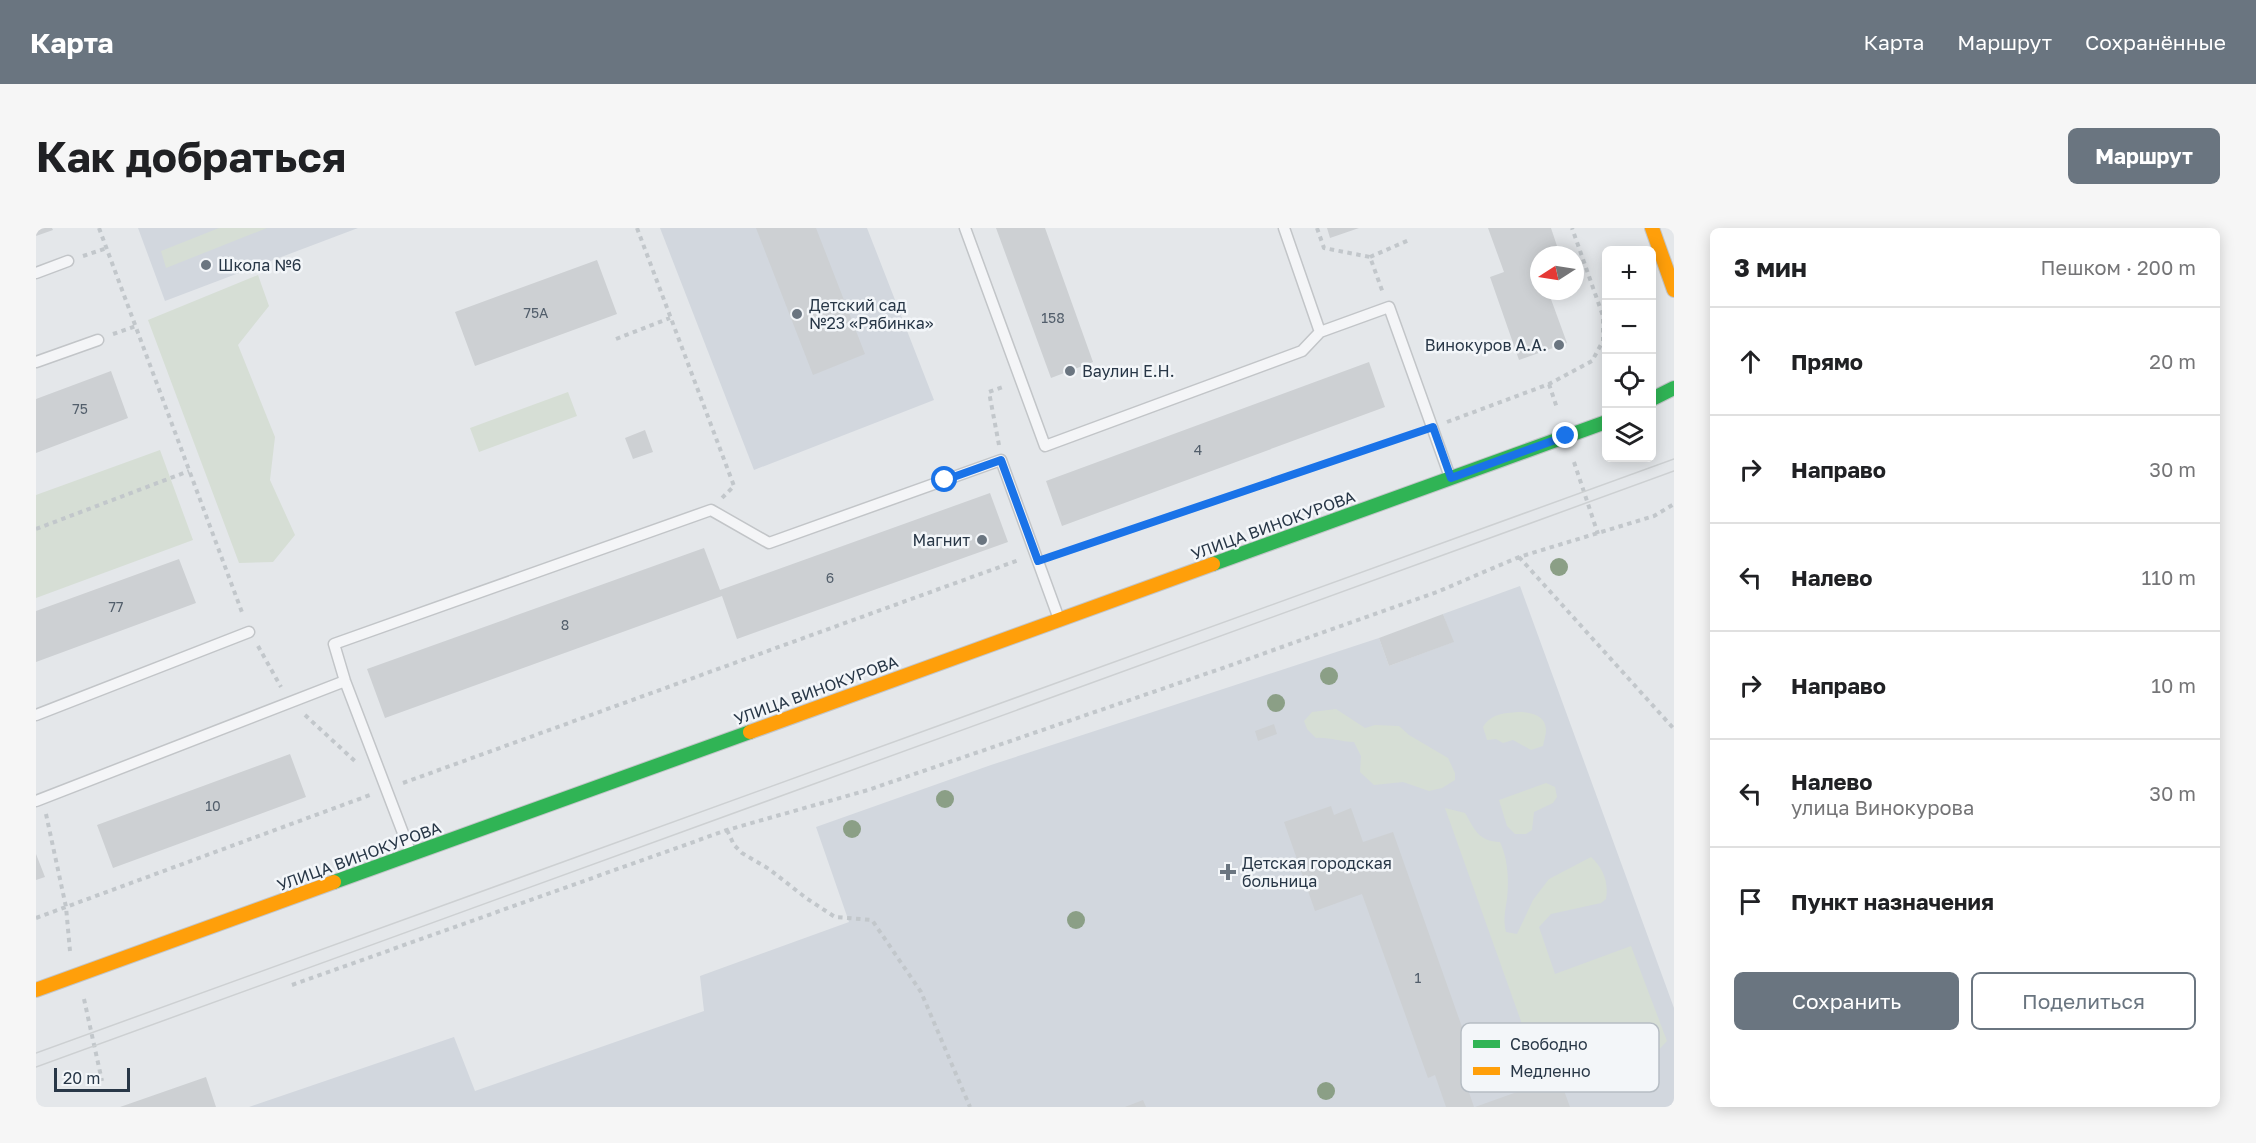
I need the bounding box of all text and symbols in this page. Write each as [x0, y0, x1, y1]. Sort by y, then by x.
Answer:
text: Карта [30, 26, 114, 59]
text: Карта [1863, 29, 1924, 55]
text: Маршрут [1957, 29, 2052, 55]
text: Сохранённые [2085, 29, 2226, 55]
button: Маршрут [2068, 128, 2220, 184]
text: Как добраться [36, 131, 346, 181]
north arrow [1530, 246, 1584, 300]
map controls [1602, 246, 1656, 462]
button: + [1602, 246, 1656, 300]
text: 3 мин [1734, 252, 1807, 283]
place label: Школа №6 [218, 255, 301, 275]
text: Пешком · 200 m [2041, 255, 2196, 279]
marker: Школа №6 [199, 258, 213, 272]
place label: Детский сад №23 «Рябинка» [809, 295, 934, 333]
button: − [1602, 300, 1656, 354]
house number: 75А [524, 304, 549, 321]
marker: Детский сад №23 «Рябинка» [790, 307, 804, 321]
house number: 158 [1041, 309, 1065, 326]
place label: Винокуров А.А. [1425, 335, 1547, 355]
marker: Винокуров А.А. [1552, 338, 1566, 352]
icon: ahead [1734, 345, 1767, 378]
text: Прямо [1791, 348, 1863, 375]
text: 20 m [2149, 349, 2196, 373]
button: locate [1602, 354, 1656, 408]
place label: Ваулин Е.Н. [1082, 361, 1174, 381]
marker: Ваулин Е.Н. [1063, 364, 1077, 378]
house number: 75 [72, 400, 88, 417]
button: layers [1602, 408, 1656, 462]
route end [1552, 422, 1578, 448]
house number: 4 [1194, 441, 1202, 458]
icon: right [1734, 453, 1767, 486]
text: Направо [1791, 456, 1886, 483]
text: 30 m [2149, 457, 2196, 481]
route start [931, 466, 957, 492]
street label: УЛИЦА ВИНОКУРОВА [1188, 486, 1358, 564]
place label: Магнит [912, 530, 970, 550]
marker: Магнит [975, 533, 989, 547]
icon: left [1734, 561, 1767, 594]
text: Налево [1791, 564, 1873, 591]
text: 110 m [2142, 565, 2196, 589]
house number: 6 [826, 569, 834, 586]
house number: 77 [109, 598, 123, 615]
house number: 8 [561, 616, 569, 633]
street label: УЛИЦА ВИНОКУРОВА [731, 651, 901, 729]
icon: right [1734, 669, 1767, 702]
text: Направо [1791, 672, 1886, 699]
text: 10 m [2151, 673, 2196, 697]
text: Налево [1791, 768, 1873, 795]
icon: left [1734, 777, 1767, 810]
text: 30 m [2149, 781, 2196, 805]
text: улица Винокурова [1791, 795, 1974, 819]
house number: 10 [205, 797, 221, 814]
street label: УЛИЦА ВИНОКУРОВА [274, 817, 444, 895]
place label: Детская городская больница [1242, 853, 1392, 891]
marker: Детская городская больница [1219, 863, 1237, 881]
icon: arrive [1734, 885, 1767, 918]
text: Пункт назначения [1791, 888, 1994, 915]
house number: 1 [1415, 969, 1422, 986]
button: Сохранить [1734, 972, 1959, 1030]
button: Поделиться [1971, 972, 2196, 1030]
legend [1461, 1023, 1659, 1092]
text: Свободно [1510, 1034, 1588, 1054]
text: Медленно [1510, 1061, 1591, 1081]
scale bar [54, 1065, 130, 1092]
text: 20 m [63, 1068, 100, 1088]

